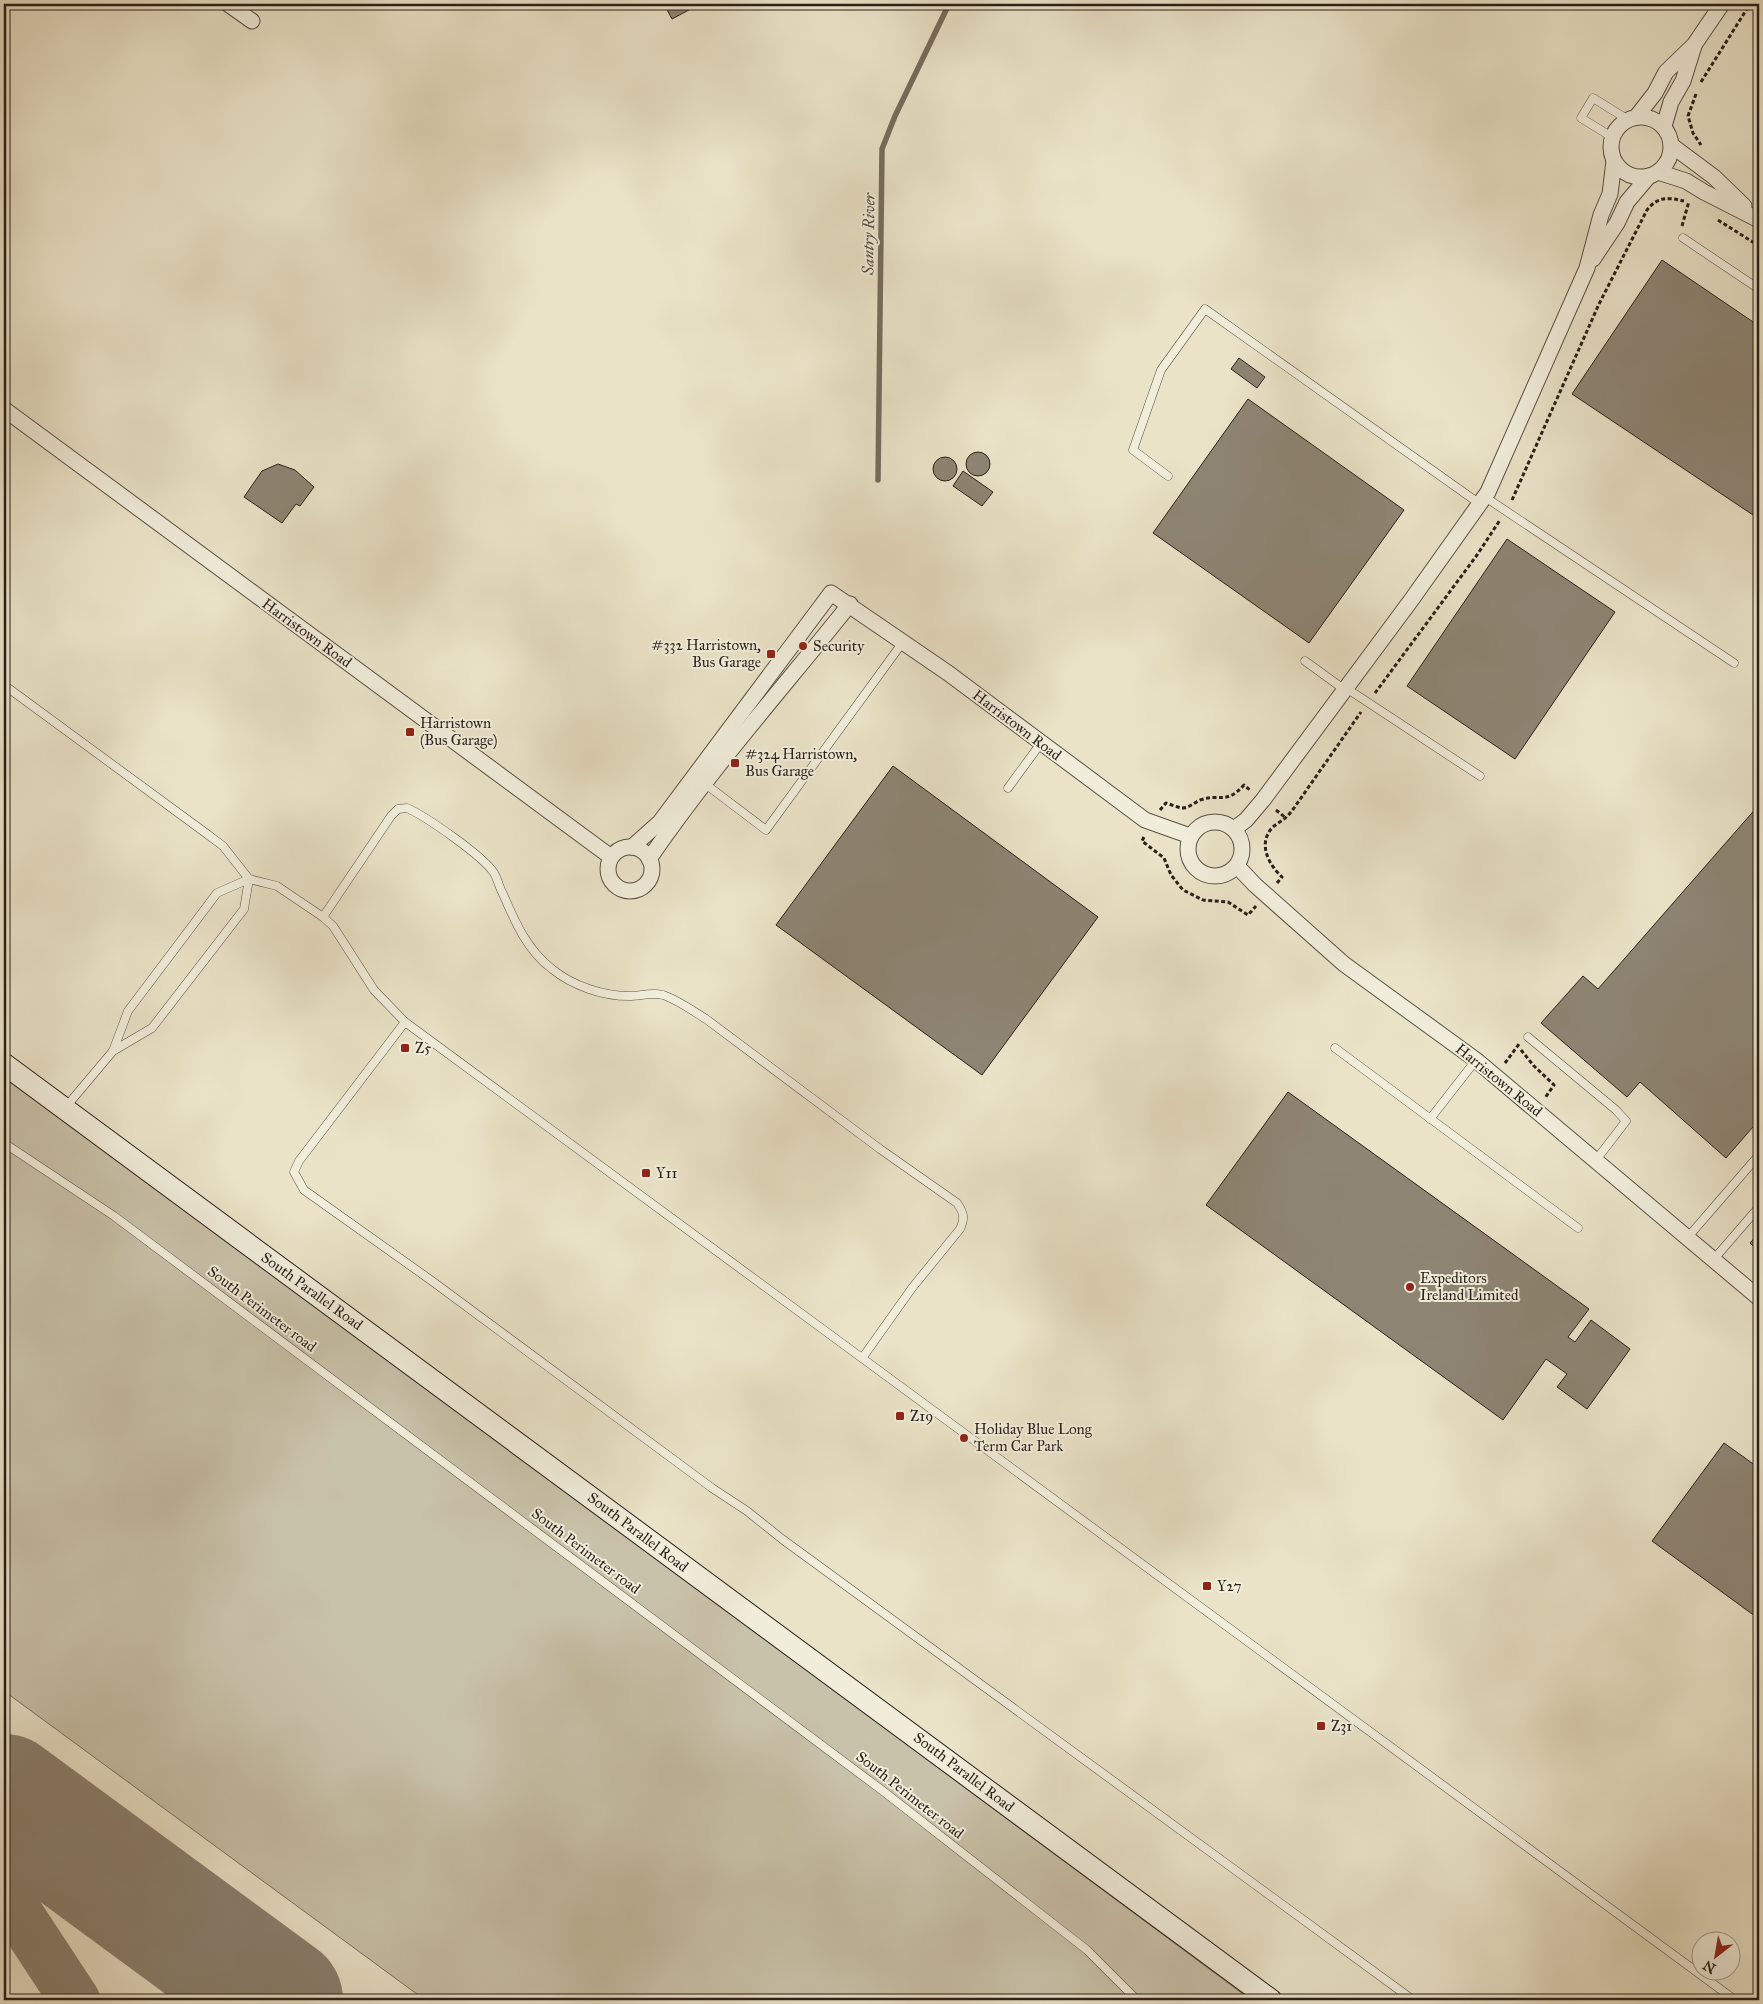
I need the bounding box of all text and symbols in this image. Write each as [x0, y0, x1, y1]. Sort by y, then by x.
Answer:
water label: Santry River [858, 191, 879, 276]
street label: Harristown Road [259, 595, 356, 672]
place label: #332 Harristown, Bus Garage [651, 636, 761, 671]
place label: Security [813, 637, 865, 655]
marker: Security [797, 640, 809, 652]
marker: #332 Harristown, Bus Garage [765, 648, 777, 660]
street label: Harristown Road [969, 686, 1065, 764]
place label: Harristown (Bus Garage) [420, 714, 498, 750]
marker: Harristown (Bus Garage) [404, 726, 416, 738]
place label: #324 Harristown, Bus Garage [745, 745, 857, 780]
marker: #324 Harristown, Bus Garage [729, 757, 741, 769]
place label: Z5 [415, 1039, 431, 1057]
street label: Harristown Road [1452, 1040, 1546, 1121]
marker: Z5 [399, 1042, 411, 1054]
place label: Y11 [656, 1164, 677, 1182]
marker: Y11 [640, 1167, 652, 1179]
street label: South Parallel Road [258, 1248, 367, 1334]
street label: South Perimeter road [204, 1262, 320, 1356]
place label: Expeditors Ireland Limited [1420, 1269, 1519, 1304]
marker: Expeditors Ireland Limited [1404, 1281, 1416, 1293]
place label: Z19 [910, 1407, 933, 1425]
marker: Z19 [894, 1410, 906, 1422]
place label: Holiday Blue Long Term Car Park [974, 1420, 1093, 1455]
marker: Holiday Blue Long Term Car Park [958, 1432, 970, 1444]
street label: South Parallel Road [584, 1488, 692, 1576]
street label: South Perimeter road [528, 1504, 644, 1598]
place label: Y27 [1217, 1577, 1242, 1595]
marker: Y27 [1201, 1580, 1213, 1592]
place label: Z31 [1331, 1717, 1352, 1735]
marker: Z31 [1315, 1720, 1327, 1732]
street label: South Parallel Road [910, 1728, 1018, 1816]
street label: South Perimeter road [853, 1747, 968, 1843]
north arrow [1690, 1932, 1740, 1982]
text: N [1700, 1956, 1719, 1977]

